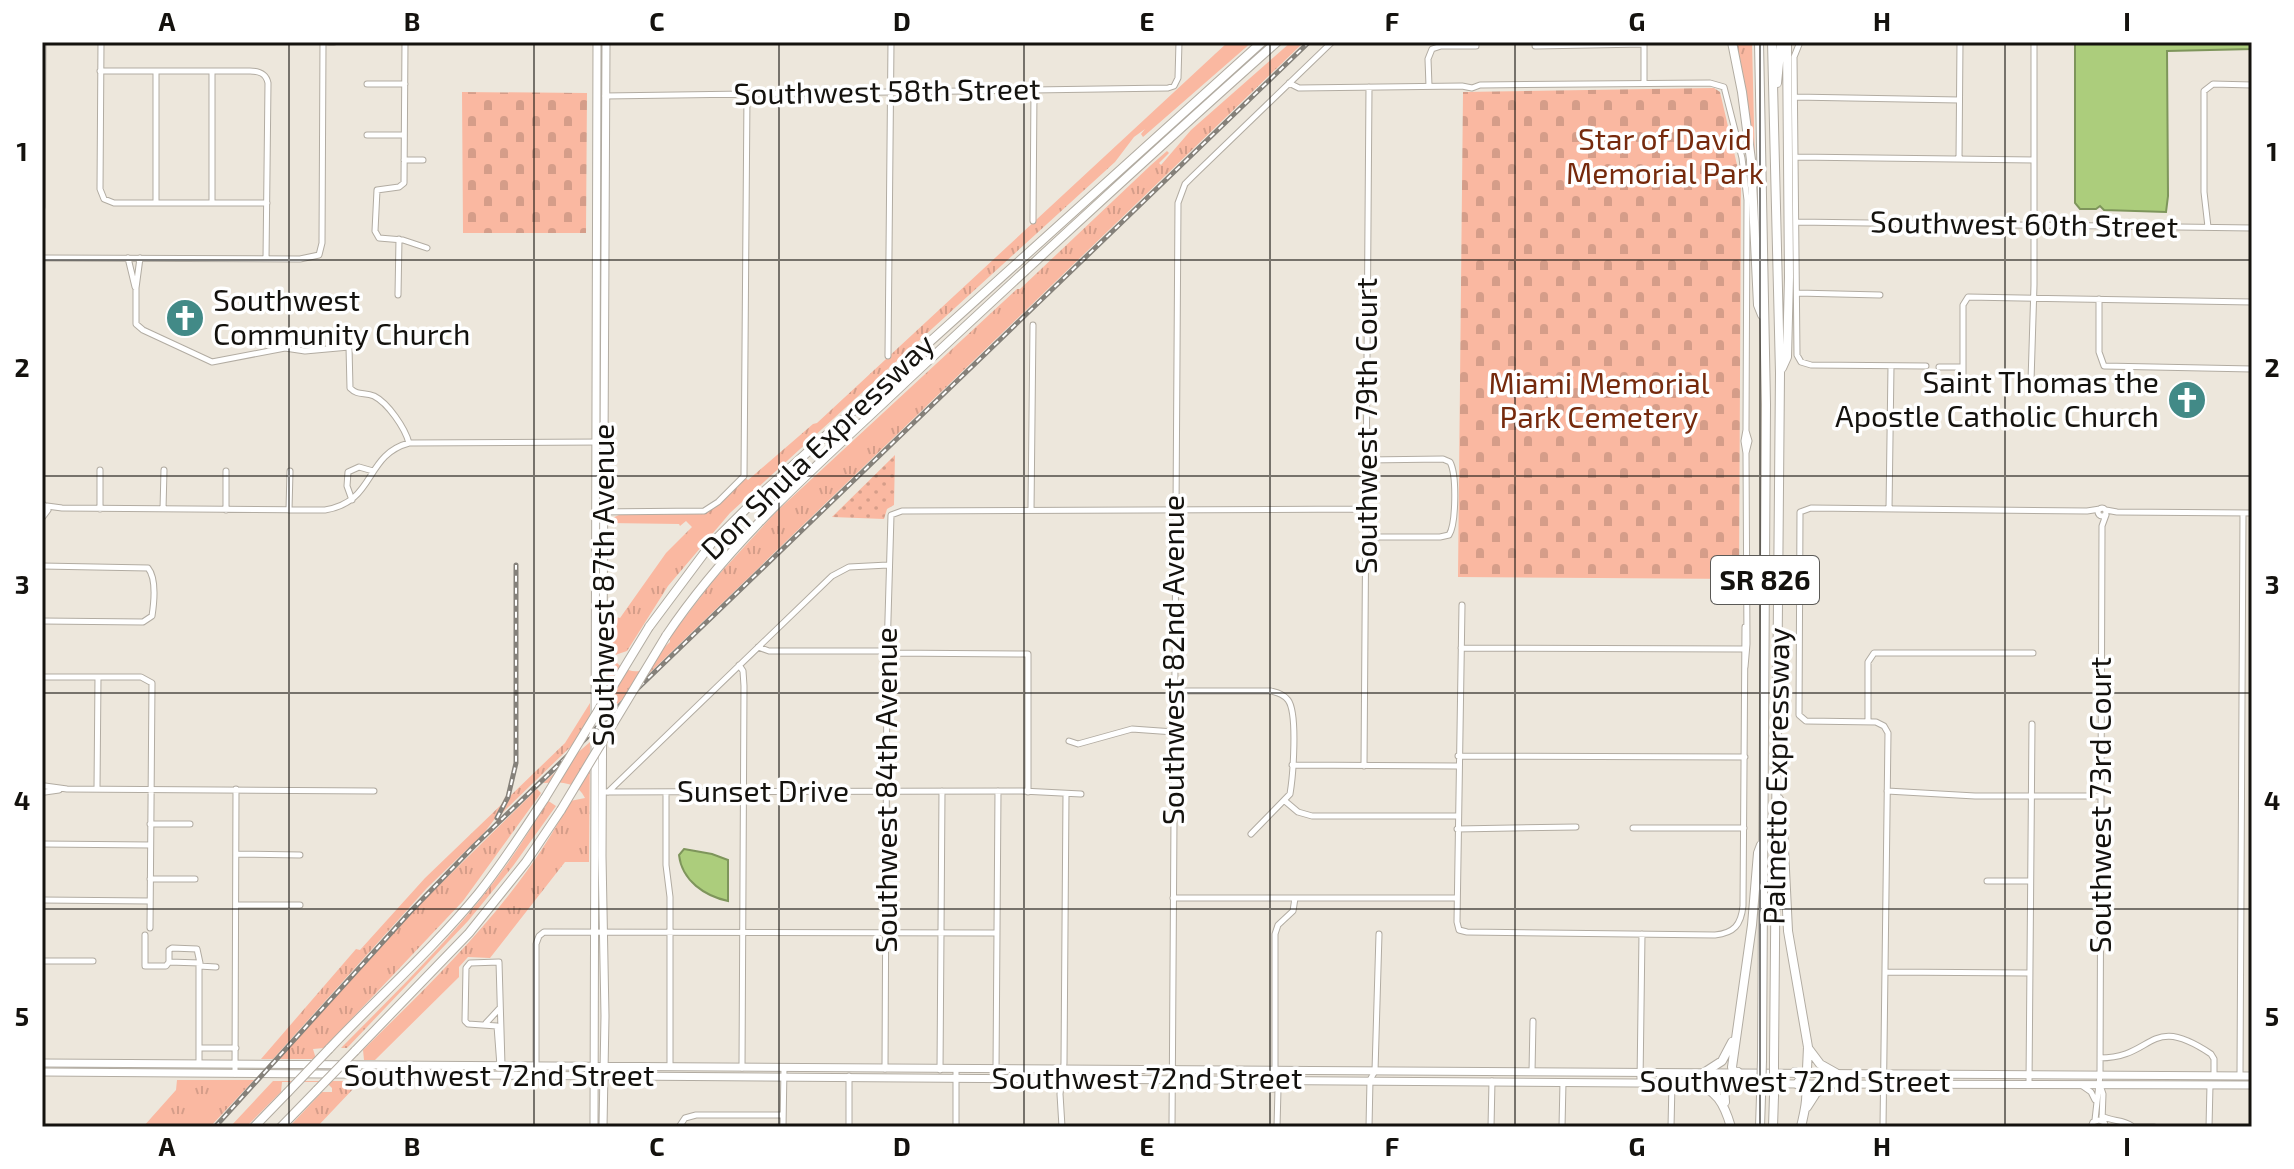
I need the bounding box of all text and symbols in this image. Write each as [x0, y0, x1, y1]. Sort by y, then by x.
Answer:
text: A [159, 5, 176, 36]
text: B [404, 5, 420, 36]
text: C [649, 5, 665, 36]
text: D [893, 5, 911, 36]
text: E [1139, 5, 1155, 36]
text: F [1385, 5, 1399, 36]
text: G [1629, 5, 1645, 36]
text: H [1873, 5, 1891, 36]
text: I [2123, 5, 2131, 36]
street label: Southwest 58th Street [733, 69, 1041, 111]
park label: Star of David Memorial Park [1566, 120, 1764, 190]
text: 1 [16, 135, 28, 166]
text: 1 [2266, 135, 2278, 166]
street label: Southwest 60th Street [1870, 202, 2178, 244]
street label: Southwest 79th Court [1347, 278, 1383, 574]
place label: Southwest Community Church [213, 281, 470, 351]
church icon: Southwest Community Church [164, 297, 206, 339]
street label: Don Shula Expressway [693, 325, 941, 566]
text: 2 [14, 351, 30, 382]
text: 2 [2264, 351, 2280, 382]
place label: Saint Thomas the Apostle Catholic Church [1835, 363, 2159, 433]
park label: Miami Memorial Park Cemetery [1488, 364, 1710, 434]
church icon: Saint Thomas the Apostle Catholic Church [2166, 379, 2208, 421]
street label: Southwest 87th Avenue [584, 424, 620, 746]
street label: Southwest 82nd Avenue [1154, 495, 1190, 825]
road number: SR 826 [1711, 556, 1819, 604]
text: 3 [15, 568, 29, 599]
text: 3 [2265, 568, 2279, 599]
street label: Southwest 84th Avenue [867, 627, 903, 953]
street label: Palmetto Expressway [1754, 627, 1796, 925]
street label: Southwest 73rd Court [2081, 657, 2117, 953]
street label: Sunset Drive [677, 772, 849, 808]
text: 4 [14, 784, 30, 815]
text: 4 [2264, 784, 2280, 815]
text: 5 [15, 1000, 29, 1031]
text: 5 [2265, 1000, 2279, 1031]
street label: Southwest 72nd Street [344, 1056, 654, 1092]
street label: Southwest 72nd Street [992, 1059, 1302, 1095]
street label: Southwest 72nd Street [1640, 1062, 1950, 1098]
text: A [159, 1130, 176, 1161]
text: B [404, 1130, 420, 1161]
text: C [649, 1130, 665, 1161]
text: D [893, 1130, 911, 1161]
text: E [1139, 1130, 1155, 1161]
text: F [1385, 1130, 1399, 1161]
text: G [1629, 1130, 1645, 1161]
text: H [1873, 1130, 1891, 1161]
text: I [2123, 1130, 2131, 1161]

